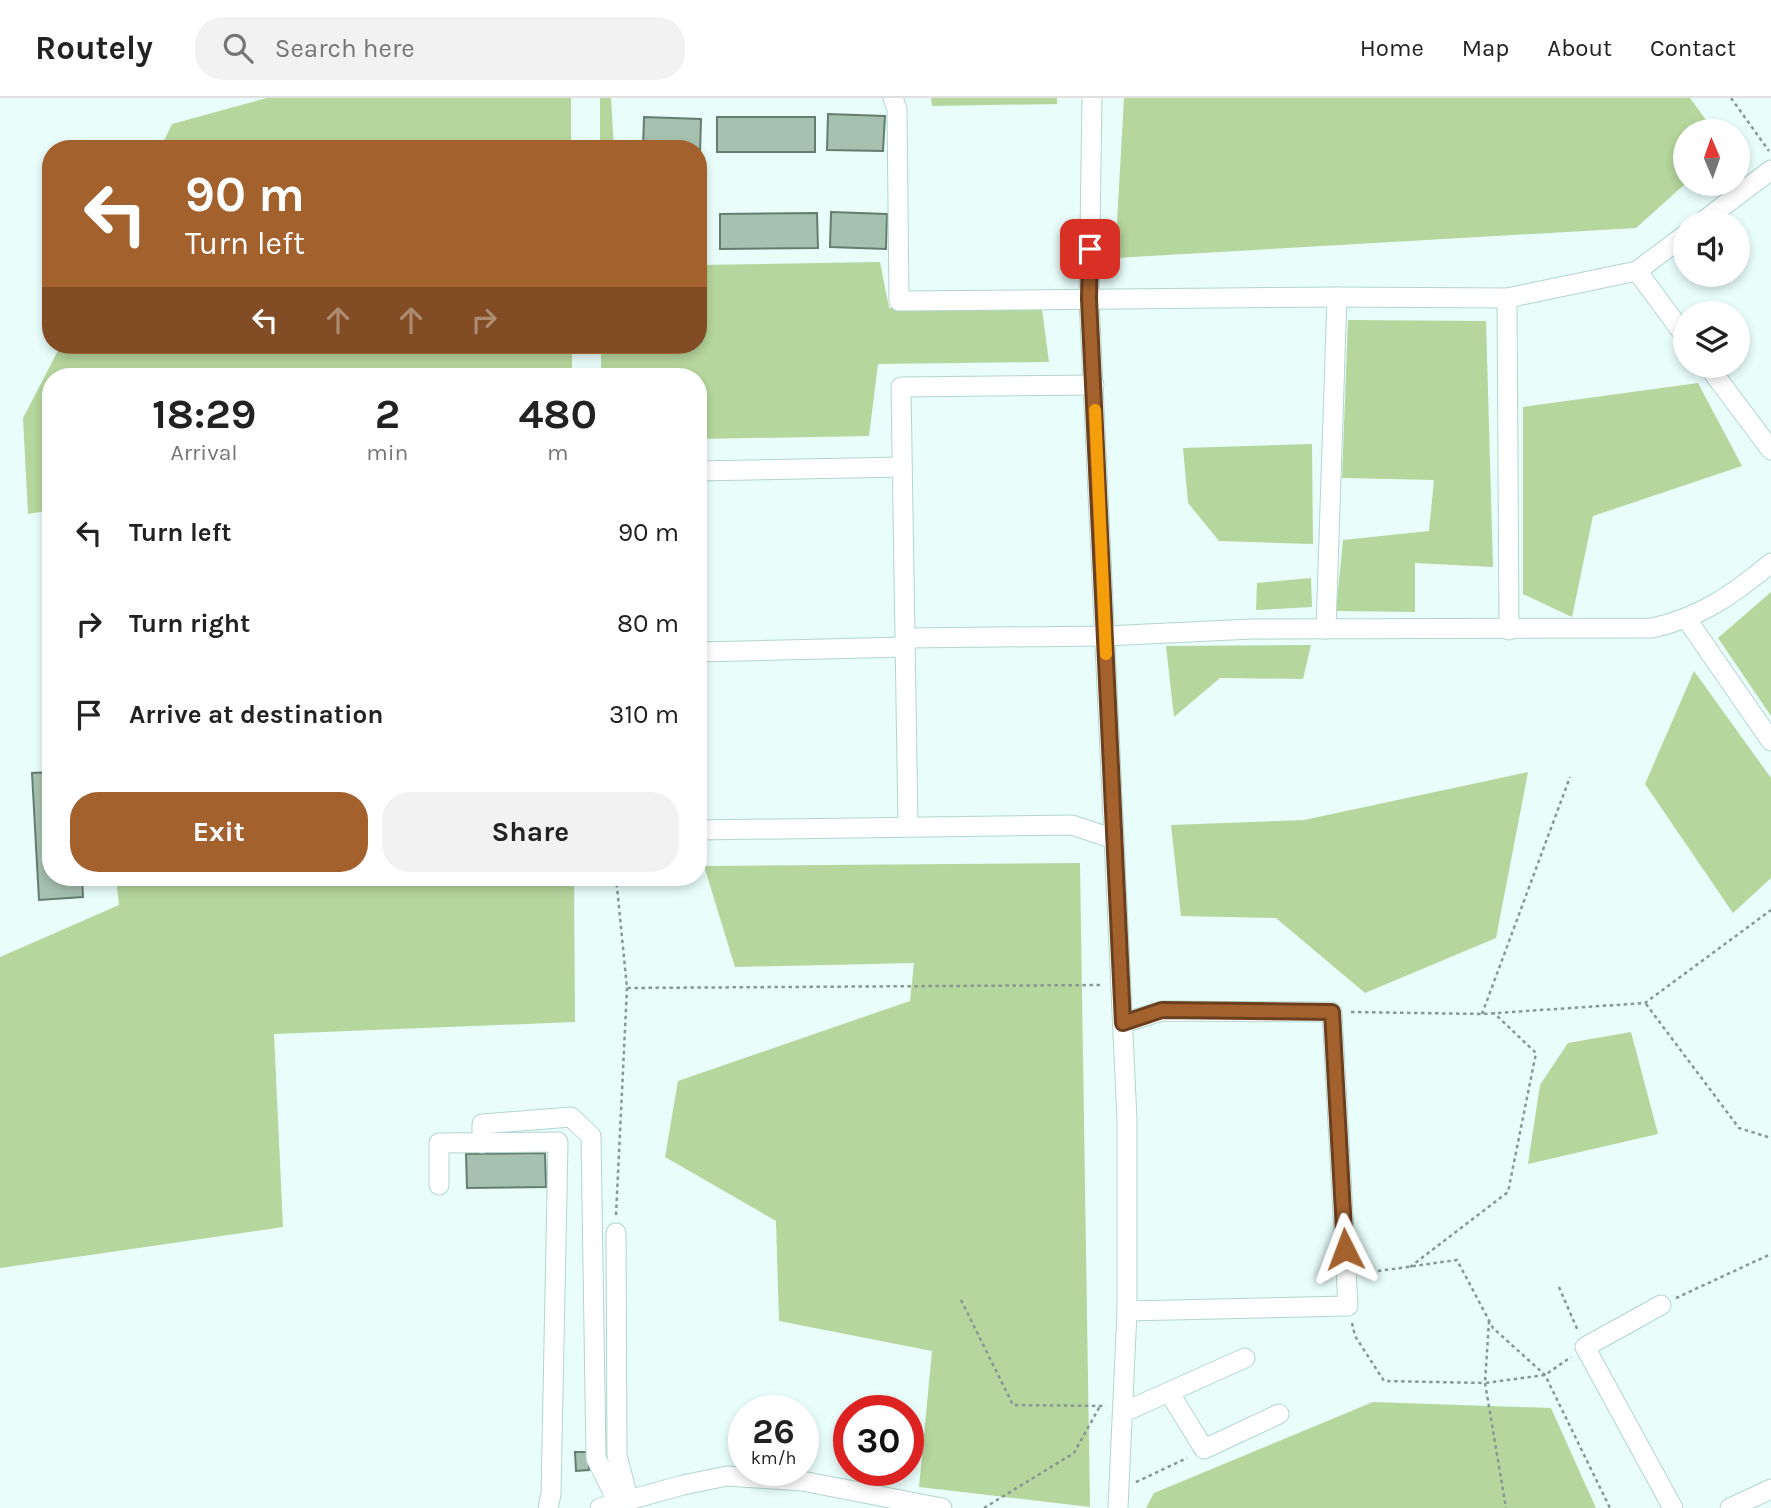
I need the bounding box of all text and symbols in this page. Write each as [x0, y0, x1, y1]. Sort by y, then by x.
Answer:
search box [195, 17, 685, 80]
text: Routely [35, 29, 153, 67]
icon: search [219, 29, 257, 67]
text: Search here [275, 33, 415, 64]
text: Home [1360, 34, 1424, 62]
text: Map [1462, 34, 1509, 62]
text: About [1547, 34, 1612, 62]
text: Contact [1650, 34, 1736, 62]
north arrow [1673, 119, 1750, 196]
map controls [1673, 119, 1750, 378]
text: 90 m [185, 166, 305, 223]
icon: left [70, 168, 161, 259]
button: sound [1673, 210, 1750, 287]
pin [1060, 219, 1120, 279]
text: Turn left [185, 225, 305, 262]
icon: arrive [1071, 230, 1109, 268]
icon: left [246, 301, 284, 339]
icon: ahead [319, 301, 357, 339]
icon: ahead [392, 301, 430, 339]
icon: right [465, 301, 503, 339]
button: layers [1673, 301, 1750, 378]
text: 18:29 [152, 389, 256, 439]
text: 2 [375, 389, 400, 439]
text: 480 [518, 389, 597, 439]
text: Arrival [170, 439, 238, 466]
text: min [366, 439, 409, 466]
text: m [547, 439, 569, 466]
icon: left [70, 514, 108, 552]
text: Turn left [129, 517, 231, 548]
text: 90 m [618, 517, 679, 548]
icon: right [70, 605, 108, 643]
text: Turn right [129, 608, 250, 639]
text: 80 m [617, 608, 679, 639]
icon: arrive [70, 696, 108, 734]
text: Arrive at destination [129, 699, 383, 730]
text: 310 m [609, 699, 679, 730]
button: Exit [70, 792, 368, 872]
button: Share [382, 792, 679, 872]
position arrow [1308, 1212, 1382, 1286]
speed limit sign: 30 [833, 1395, 924, 1486]
text: 26 [752, 1411, 795, 1452]
text: km/h [751, 1447, 796, 1469]

